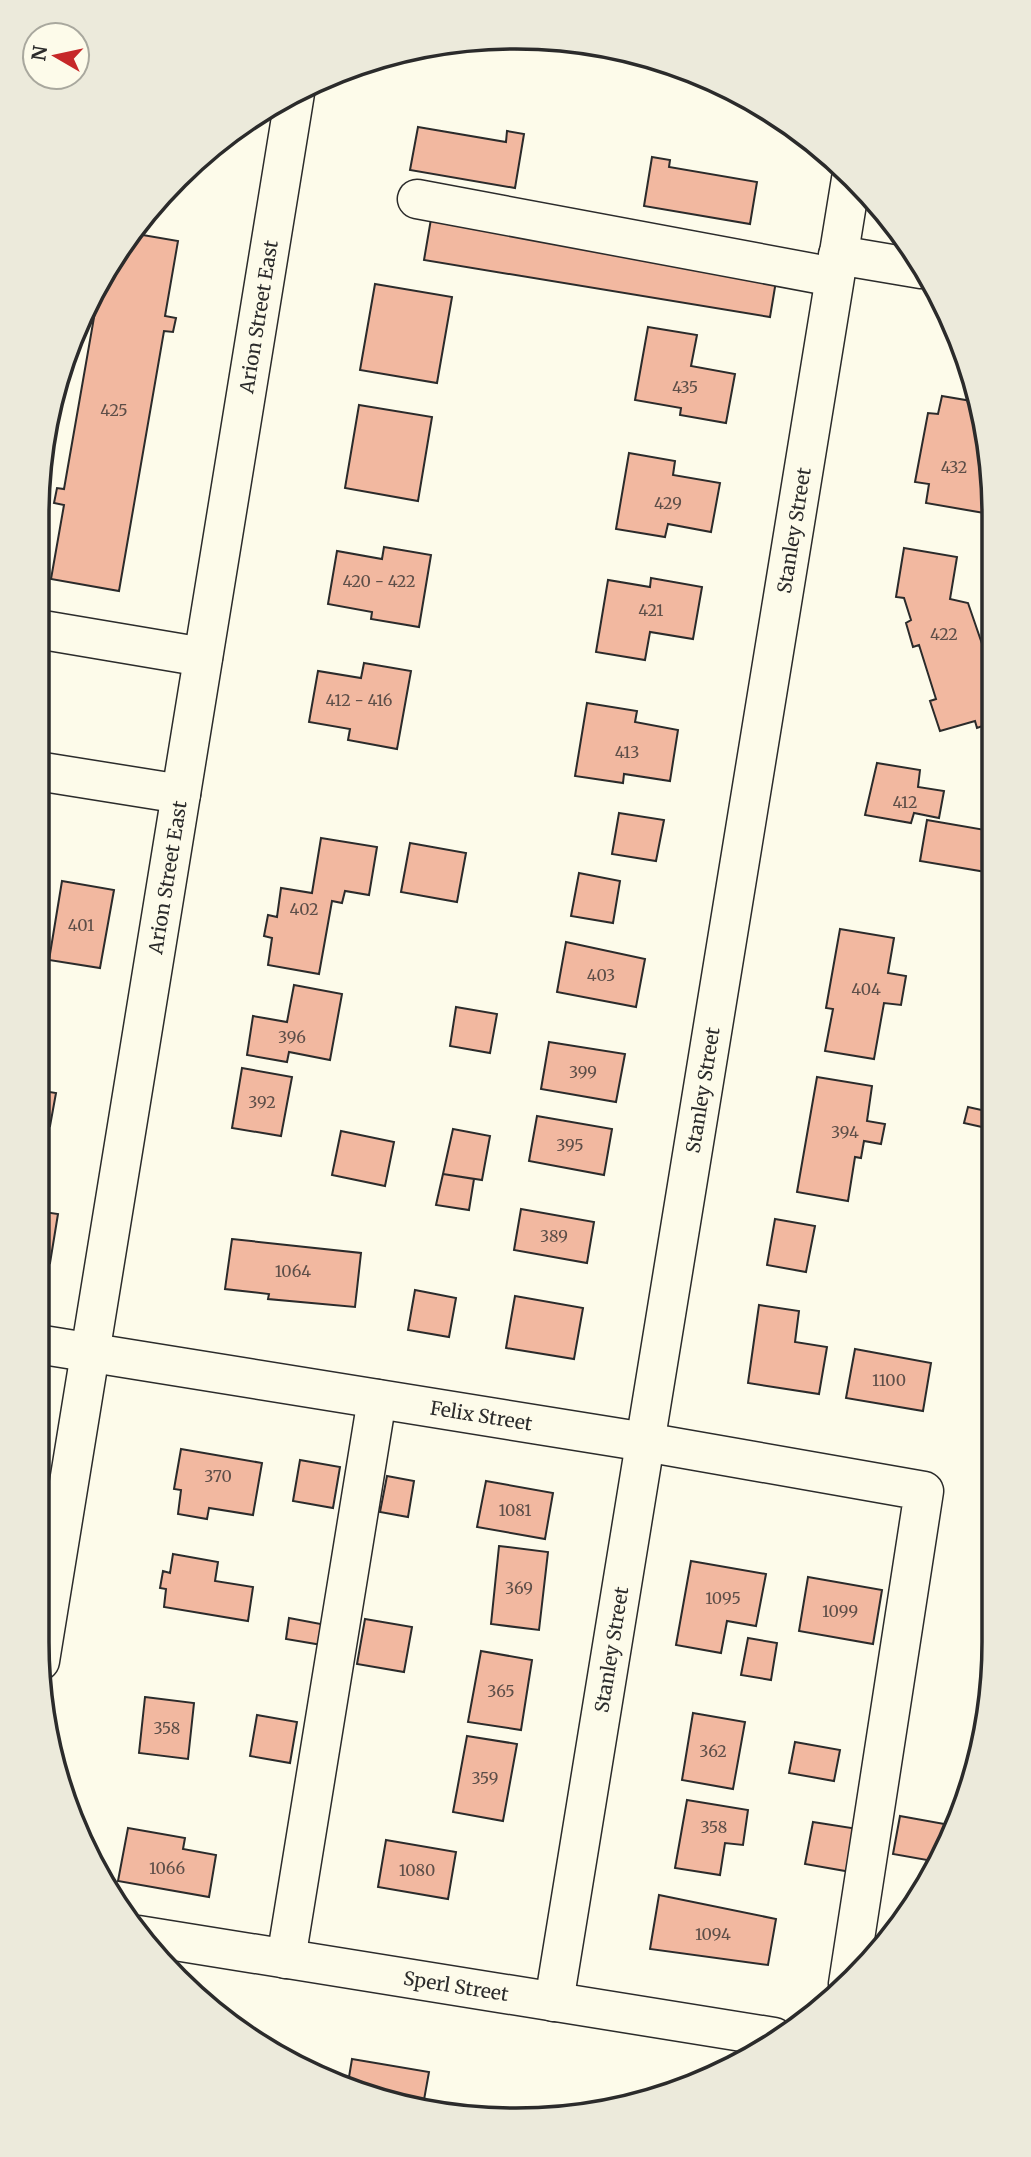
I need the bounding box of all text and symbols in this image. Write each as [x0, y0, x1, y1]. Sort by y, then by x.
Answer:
north arrow [21, 21, 91, 91]
text: N [26, 44, 52, 63]
street label: Arion Street East [234, 238, 283, 396]
house number: 435 [672, 377, 698, 397]
house number: 425 [100, 400, 128, 420]
house number: 432 [941, 457, 967, 477]
street label: Stanley Street [772, 465, 816, 595]
house number: 429 [654, 493, 682, 513]
house number: 420 - 422 [342, 571, 416, 591]
house number: 421 [638, 600, 664, 620]
house number: 422 [930, 624, 958, 644]
house number: 412 - 416 [325, 690, 393, 710]
house number: 413 [615, 742, 639, 762]
house number: 412 [892, 792, 918, 812]
street label: Arion Street East [143, 798, 192, 957]
house number: 402 [290, 899, 319, 919]
house number: 401 [68, 915, 94, 935]
house number: 403 [587, 965, 615, 985]
house number: 404 [851, 979, 881, 999]
street label: Stanley Street [681, 1025, 725, 1155]
house number: 396 [278, 1027, 306, 1047]
house number: 399 [569, 1062, 597, 1082]
house number: 392 [248, 1092, 276, 1112]
house number: 394 [831, 1122, 859, 1142]
house number: 395 [556, 1135, 584, 1155]
house number: 389 [540, 1226, 568, 1246]
house number: 1064 [275, 1261, 311, 1281]
house number: 1100 [872, 1370, 906, 1390]
street label: Felix Street [428, 1396, 535, 1436]
house number: 370 [204, 1466, 232, 1486]
house number: 1081 [498, 1500, 532, 1520]
house number: 369 [505, 1578, 533, 1598]
street label: Stanley Street [589, 1584, 634, 1714]
house number: 1095 [705, 1588, 741, 1608]
house number: 1099 [822, 1601, 858, 1621]
house number: 365 [487, 1681, 515, 1701]
house number: 358 [154, 1718, 180, 1738]
house number: 362 [699, 1741, 727, 1761]
house number: 359 [472, 1768, 498, 1788]
house number: 358 [701, 1817, 727, 1837]
house number: 1066 [149, 1858, 185, 1878]
house number: 1080 [399, 1860, 435, 1880]
house number: 1094 [695, 1924, 731, 1944]
street label: Sperl Street [402, 1966, 511, 2006]

